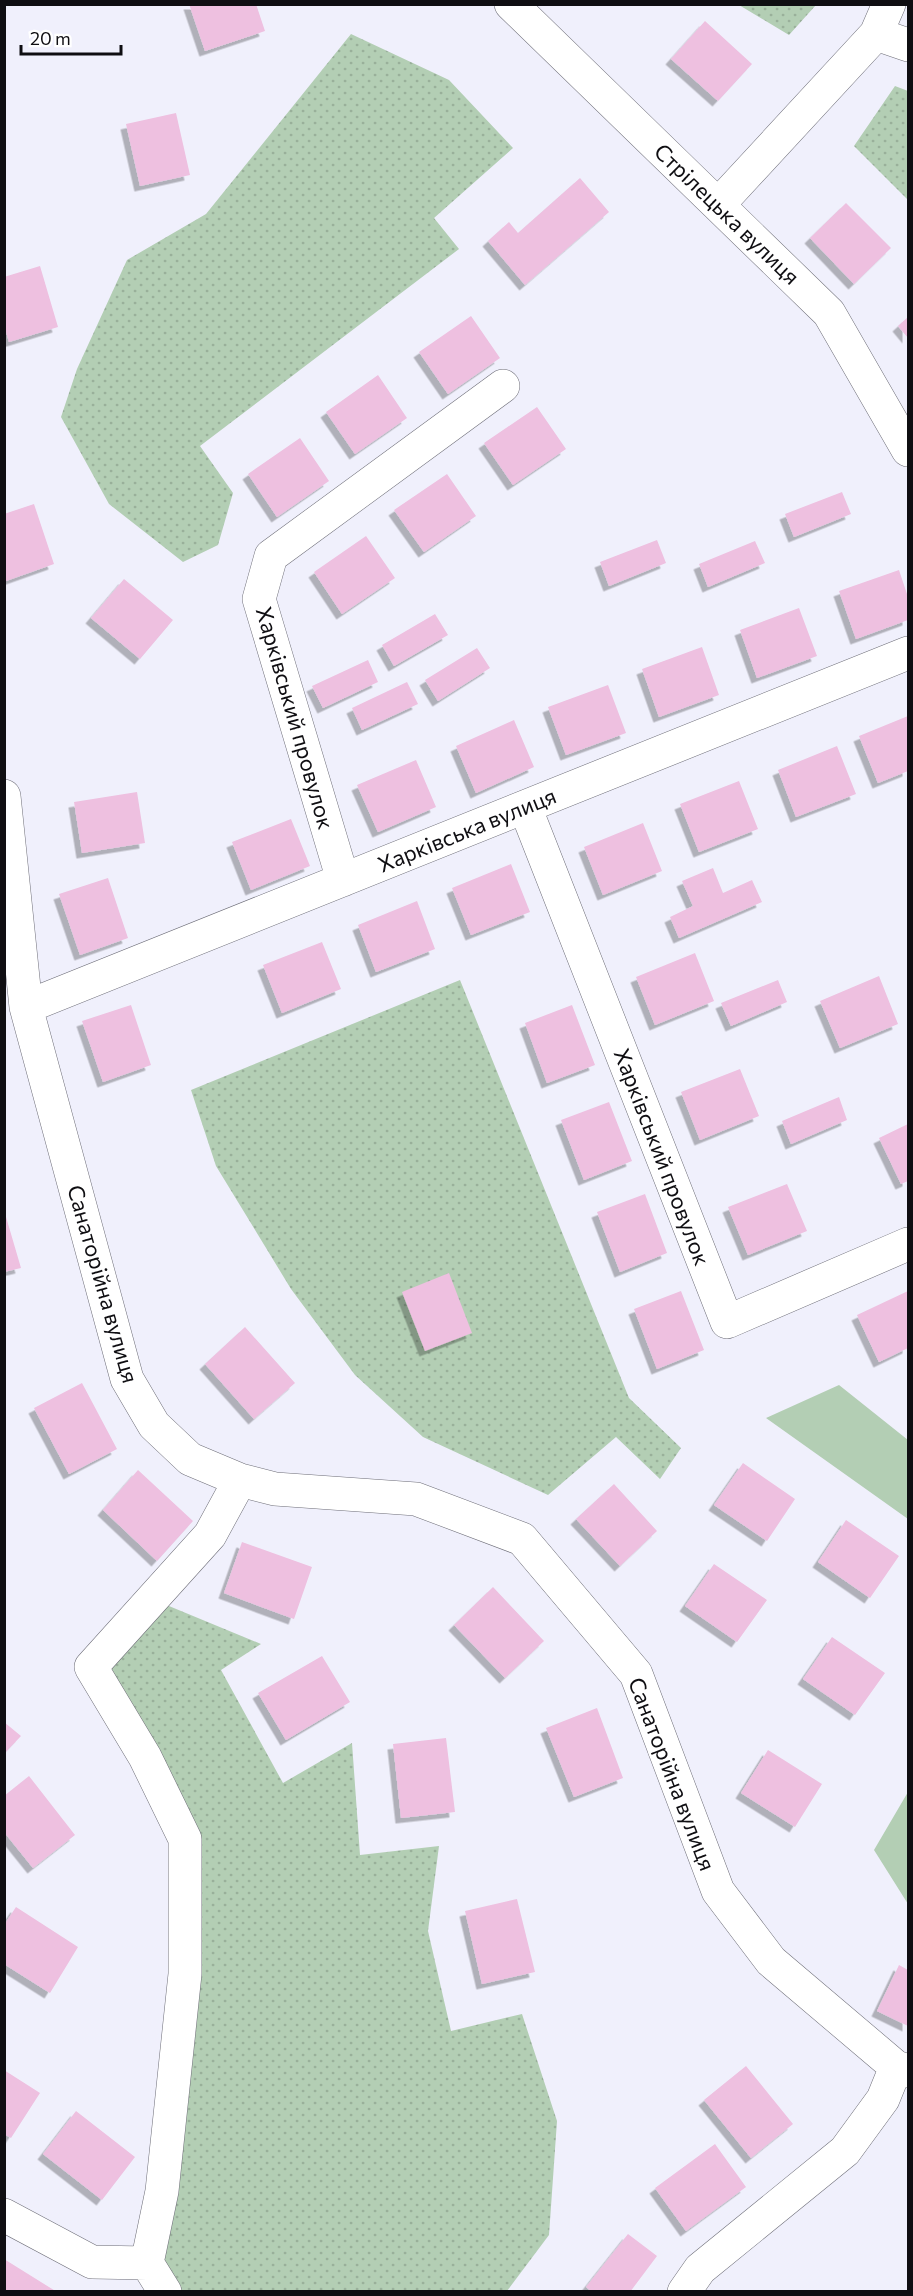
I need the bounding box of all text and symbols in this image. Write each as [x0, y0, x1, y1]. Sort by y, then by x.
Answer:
scale bar [21, 18, 122, 56]
text: 20 m [30, 27, 71, 49]
street label: Стрілецька вулиця [649, 137, 806, 290]
street label: Харківський провулок [251, 604, 340, 832]
street label: Харківська вулиця [374, 781, 560, 878]
street label: Харківський провулок [609, 1045, 716, 1269]
street label: Санаторійна вулиця [62, 1182, 145, 1386]
street label: Санаторійна вулиця [623, 1673, 722, 1874]

